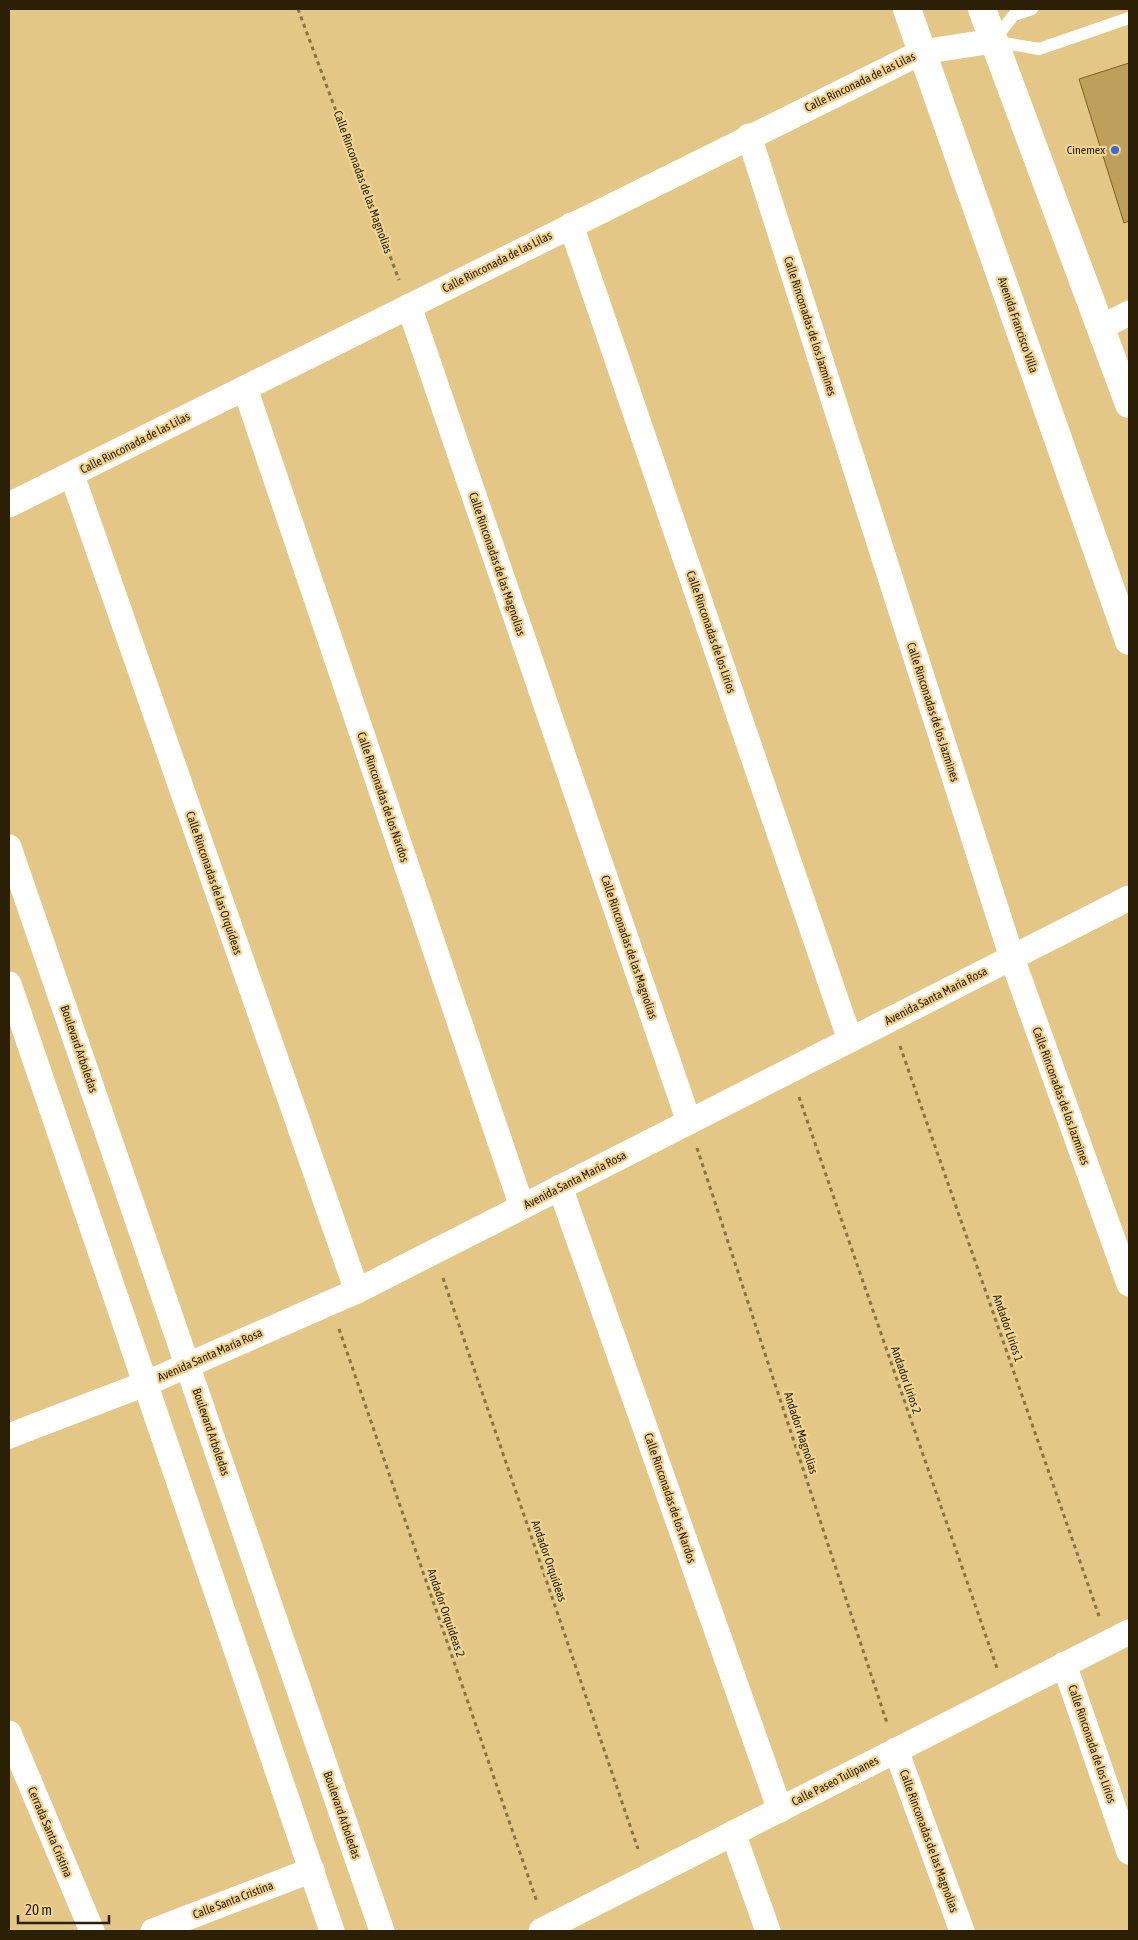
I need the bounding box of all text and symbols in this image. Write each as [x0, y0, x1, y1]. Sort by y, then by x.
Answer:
street label: Calle Rinconada de las Lilas [803, 49, 917, 115]
street label: Calle Rinconadas de las Magnolias [331, 109, 395, 255]
place label: Cinemex [1067, 143, 1105, 157]
marker: Cinemex [1109, 144, 1121, 156]
street label: Calle Rinconada de las Lilas [440, 228, 554, 296]
street label: Calle Rinconadas de los Jazmines [781, 255, 839, 397]
street label: Avenida Francisco Villa [995, 275, 1041, 375]
street label: Calle Rinconada de las Lilas [78, 409, 192, 477]
street label: Calle Rinconadas de las Magnolias [466, 490, 528, 638]
street label: Calle Rinconadas de los Lirios [683, 569, 739, 695]
street label: Calle Rinconadas de los Jazmines [904, 641, 962, 783]
street label: Calle Rinconadas de los Nardos [354, 730, 412, 864]
street label: Calle Rinconadas de las Orquídeas [183, 809, 245, 957]
street label: Calle Rinconadas de las Magnolias [598, 873, 660, 1021]
street label: Avenida Santa María Rosa [882, 964, 990, 1028]
street label: Boulevard Arboledas [57, 1003, 101, 1095]
street label: Calle Rinconadas de los Jazmines [1030, 1025, 1092, 1167]
street label: Avenida Santa María Rosa [521, 1148, 629, 1212]
street label: Andador Lirios 1 [990, 1292, 1026, 1364]
street label: Avenida Santa María Rosa [155, 1326, 265, 1384]
street label: Andador Lirios 2 [888, 1344, 924, 1416]
street label: Boulevard Arboledas [189, 1386, 233, 1478]
street label: Andador Magnolias [781, 1390, 821, 1476]
street label: Calle Rinconadas de los Nardos [641, 1431, 699, 1565]
street label: Andador Orquídeas [529, 1518, 569, 1604]
street label: Andador Orquídeas 2 [424, 1567, 468, 1659]
street label: Calle Rinconada de los Lirios [1065, 1683, 1119, 1805]
street label: Calle Paseo Tulipanes [789, 1753, 881, 1809]
street label: Calle Rinconadas de las Magnolias [897, 1768, 961, 1914]
street label: Boulevard Arboledas [320, 1769, 364, 1861]
street label: Cerrada Santa Cristina [25, 1785, 75, 1879]
street label: Calle Santa Cristina [191, 1878, 275, 1922]
scale bar [18, 1892, 109, 1924]
text: 20 m [25, 1901, 52, 1918]

